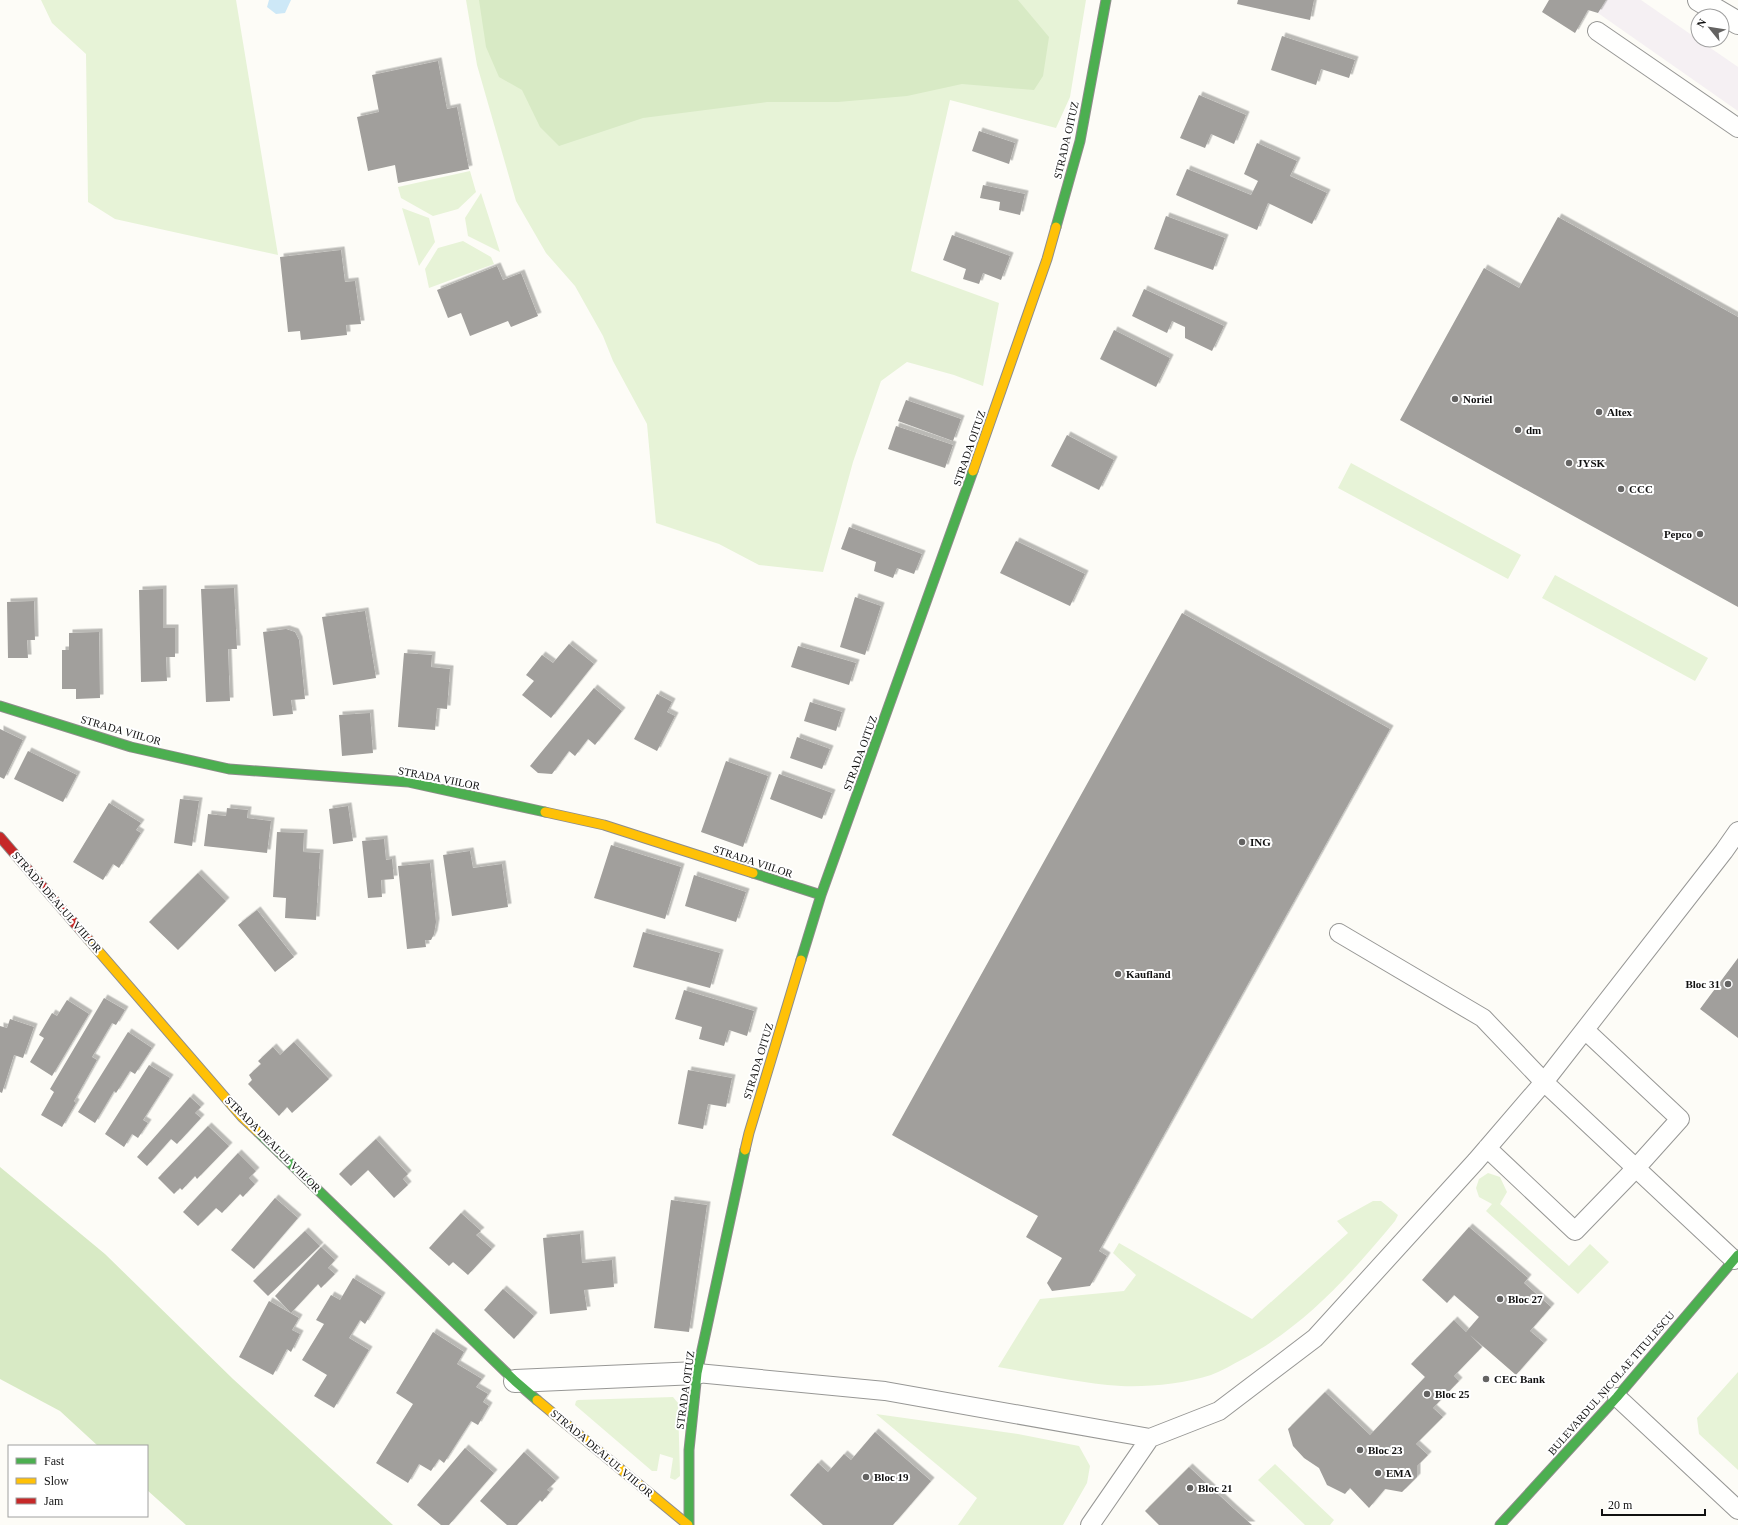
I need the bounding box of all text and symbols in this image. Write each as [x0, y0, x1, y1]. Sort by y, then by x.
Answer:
north arrow [1690, 8, 1730, 48]
text: N [1694, 17, 1709, 29]
street label: STRADA OITUZ [1051, 100, 1081, 180]
place label: Noriel [1463, 393, 1492, 405]
marker: Noriel [1450, 394, 1460, 404]
place label: Altex [1607, 406, 1633, 418]
marker: Altex [1594, 407, 1604, 417]
street label: STRADA OITUZ [950, 408, 988, 487]
place label: dm [1526, 424, 1541, 436]
marker: dm [1513, 425, 1523, 435]
place label: JYSK [1577, 457, 1606, 469]
marker: JYSK [1564, 458, 1574, 468]
place label: CCC [1629, 483, 1653, 495]
marker: CCC [1616, 484, 1626, 494]
place label: Pepco [1664, 528, 1692, 540]
marker: Pepco [1695, 529, 1705, 539]
street label: STRADA VIILOR [79, 713, 163, 747]
street label: STRADA OITUZ [841, 714, 879, 792]
street label: STRADA VIILOR [397, 764, 482, 792]
place label: ING [1250, 836, 1271, 848]
marker: ING [1237, 837, 1247, 847]
street label: STRADA VIILOR [712, 842, 795, 880]
street label: STRADA DEALUL VIILOR [10, 849, 104, 955]
place label: Kaufland [1126, 968, 1171, 980]
marker: Kaufland [1113, 969, 1123, 979]
place label: Bloc 31 [1685, 978, 1720, 990]
marker: Bloc 31 [1723, 979, 1733, 989]
street label: STRADA OITUZ [741, 1021, 775, 1101]
street label: STRADA DEALUL VIILOR [223, 1094, 324, 1195]
place label: Bloc 27 [1508, 1293, 1543, 1305]
marker: Bloc 27 [1495, 1294, 1505, 1304]
street label: BULEVARDUL NICOLAE TITULESCU [1545, 1309, 1677, 1457]
street label: STRADA OITUZ [674, 1350, 696, 1430]
place label: CEC Bank [1494, 1373, 1546, 1385]
marker: CEC Bank [1481, 1374, 1491, 1384]
place label: Bloc 25 [1435, 1388, 1470, 1400]
marker: Bloc 25 [1422, 1389, 1432, 1399]
street label: STRADA DEALUL VIILOR [549, 1407, 656, 1500]
place label: Bloc 23 [1368, 1444, 1403, 1456]
legend [8, 1445, 148, 1517]
marker: Bloc 23 [1355, 1445, 1365, 1455]
text: Fast [44, 1454, 65, 1468]
place label: EMA [1386, 1467, 1412, 1479]
marker: EMA [1373, 1468, 1383, 1478]
place label: Bloc 19 [874, 1471, 909, 1483]
marker: Bloc 19 [861, 1472, 871, 1482]
text: Slow [44, 1474, 69, 1488]
place label: Bloc 21 [1198, 1482, 1233, 1494]
marker: Bloc 21 [1185, 1483, 1195, 1493]
scale bar [1602, 1491, 1705, 1517]
text: Jam [44, 1494, 64, 1508]
text: 20 m [1608, 1498, 1633, 1512]

